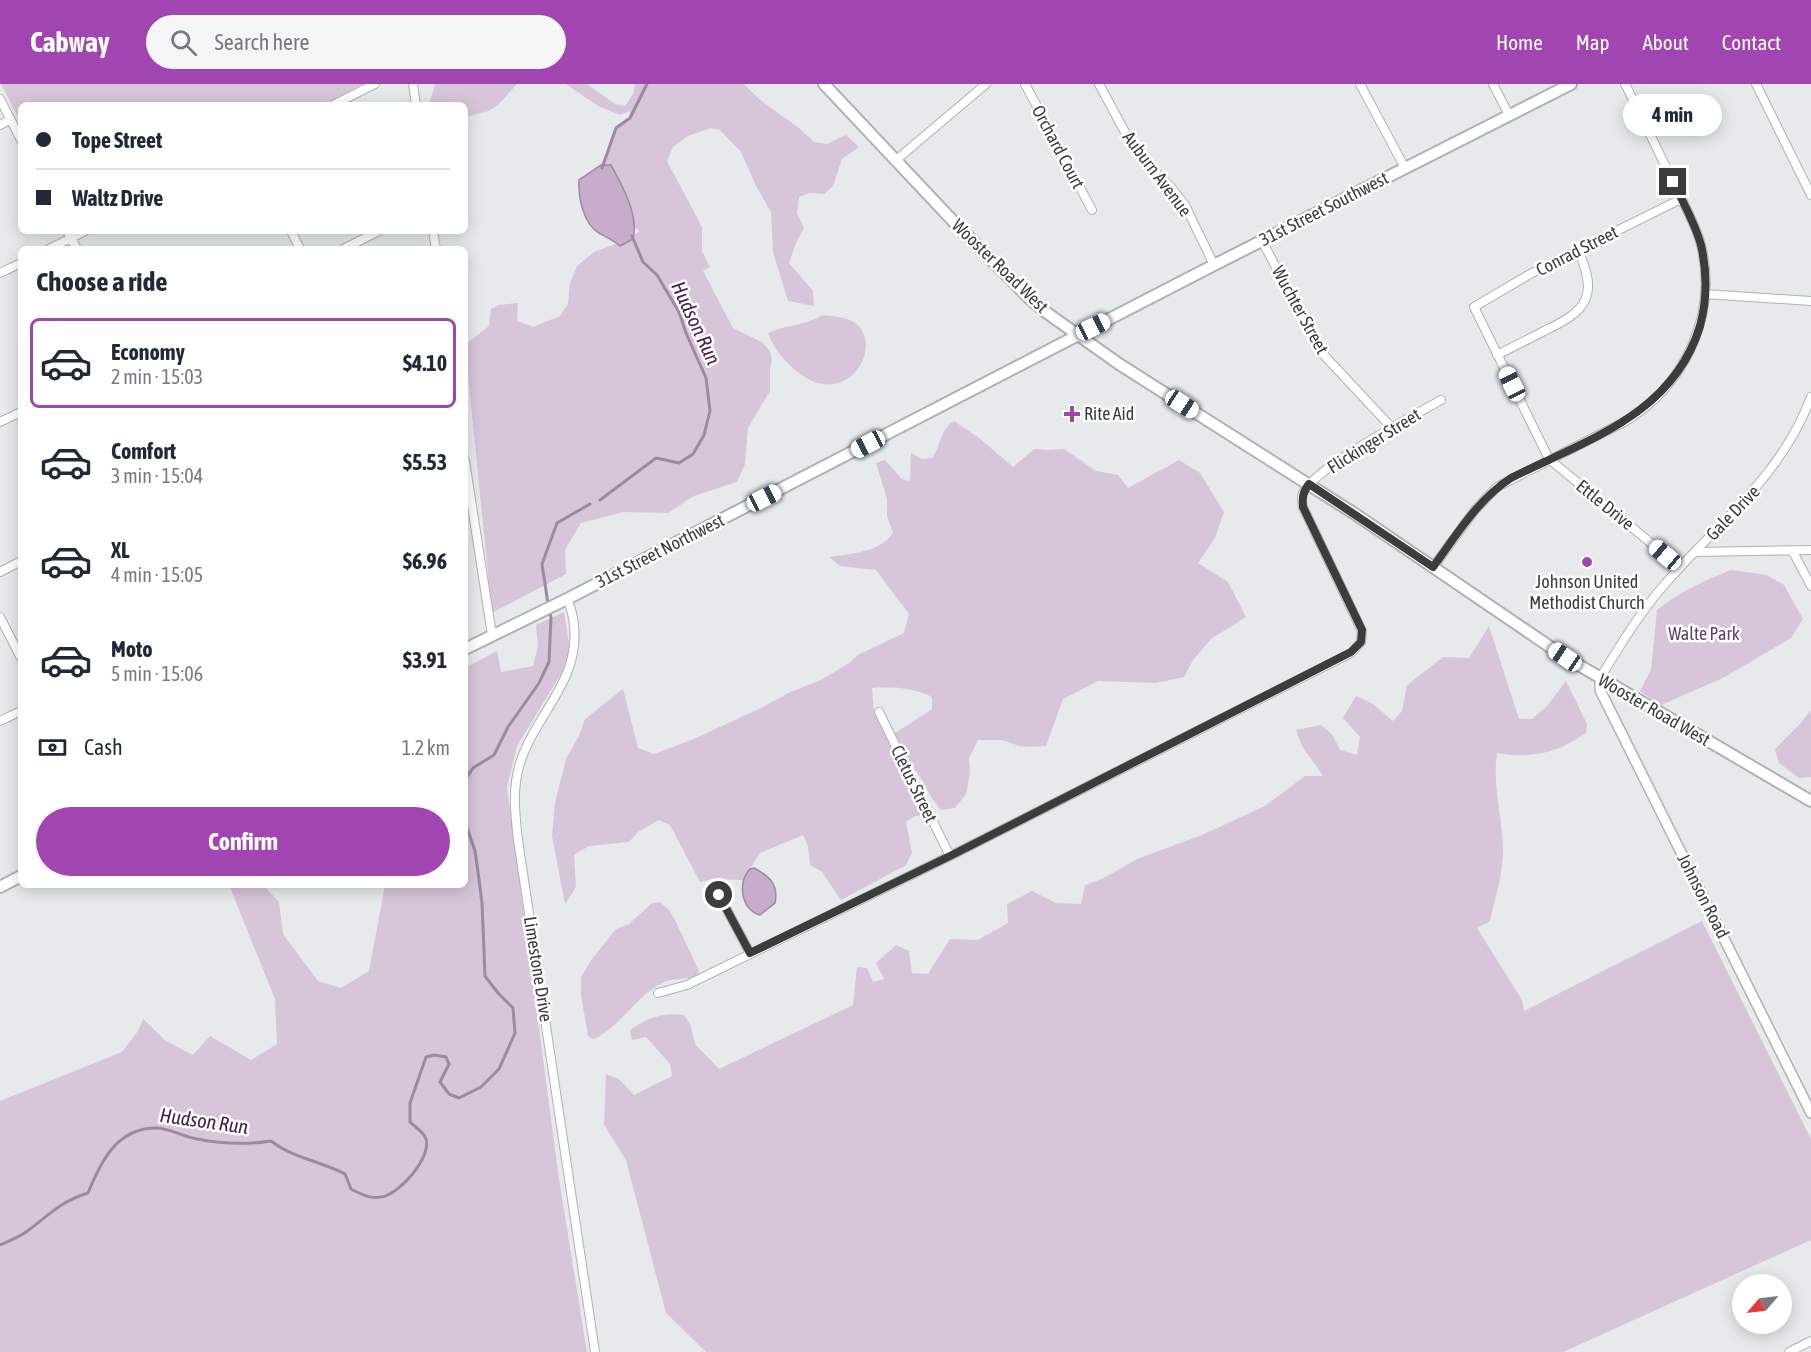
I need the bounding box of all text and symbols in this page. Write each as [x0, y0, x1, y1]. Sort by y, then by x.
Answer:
search box [146, 15, 566, 69]
text: Cabway [30, 26, 110, 58]
icon: search [167, 26, 200, 59]
text: Search here [215, 29, 310, 55]
text: Home [1496, 30, 1543, 54]
text: Map [1576, 30, 1610, 54]
text: About [1643, 30, 1689, 54]
text: Contact [1722, 30, 1781, 54]
callout: 4 min [1624, 95, 1722, 137]
street label: Orchard Court [1028, 101, 1089, 192]
text: 4 min [1652, 103, 1693, 126]
text: Tope Street [72, 127, 162, 153]
street label: Auburn Avenue [1119, 127, 1196, 220]
street label: 31st Street Southwest [1256, 167, 1392, 250]
route end [1659, 168, 1686, 195]
text: Waltz Drive [72, 185, 163, 211]
street label: Wooster Road West [948, 214, 1053, 317]
street label: Conrad Street [1532, 221, 1621, 280]
street label: Wuchter Street [1268, 262, 1333, 357]
text: Choose a ride [36, 266, 168, 297]
water label: Hudson Run [667, 278, 726, 368]
car [1073, 311, 1113, 343]
icon: car [39, 336, 93, 390]
text: Economy [111, 339, 185, 365]
text: $4.10 [403, 350, 447, 376]
car [1496, 364, 1528, 404]
text: 2 min · 15:03 [111, 365, 203, 388]
car [1162, 387, 1202, 421]
place label: Rite Aid [1084, 403, 1134, 424]
street label: Flickinger Street [1323, 404, 1424, 478]
marker: Rite Aid [1065, 407, 1079, 421]
car [848, 428, 888, 460]
icon: car [39, 435, 93, 489]
text: Comfort [111, 438, 176, 464]
text: $5.53 [403, 449, 447, 475]
text: 3 min · 15:04 [111, 464, 203, 487]
street label: Ettle Drive [1572, 475, 1638, 534]
street label: Gale Drive [1701, 481, 1764, 544]
car [744, 482, 784, 514]
street label: 31st Street Northwest [592, 509, 727, 592]
icon: car [39, 534, 93, 588]
text: XL [111, 537, 129, 563]
car [1645, 537, 1685, 573]
text: $6.96 [403, 548, 447, 574]
marker: Johnson United Methodist Church [1580, 555, 1594, 569]
text: 4 min · 15:05 [111, 563, 203, 586]
place label: Johnson United Methodist Church [1529, 571, 1645, 613]
park label: Walte Park [1668, 623, 1740, 644]
icon: car [39, 633, 93, 687]
text: Moto [111, 636, 153, 662]
car [1545, 639, 1585, 675]
text: $3.91 [403, 647, 447, 673]
text: 5 min · 15:06 [111, 662, 203, 685]
street label: Wooster Road West [1595, 669, 1714, 750]
icon: cash [36, 731, 69, 764]
text: Cash [84, 734, 123, 760]
text: 1.2 km [402, 736, 450, 759]
street label: Cletus Street [887, 742, 942, 826]
button: Confirm [36, 807, 450, 876]
street label: Johnson Road [1673, 850, 1734, 942]
route start [705, 881, 732, 908]
street label: Limestone Drive [520, 915, 557, 1023]
water label: Hudson Run [158, 1103, 250, 1138]
north arrow [1732, 1274, 1792, 1334]
map controls [1732, 1274, 1792, 1334]

